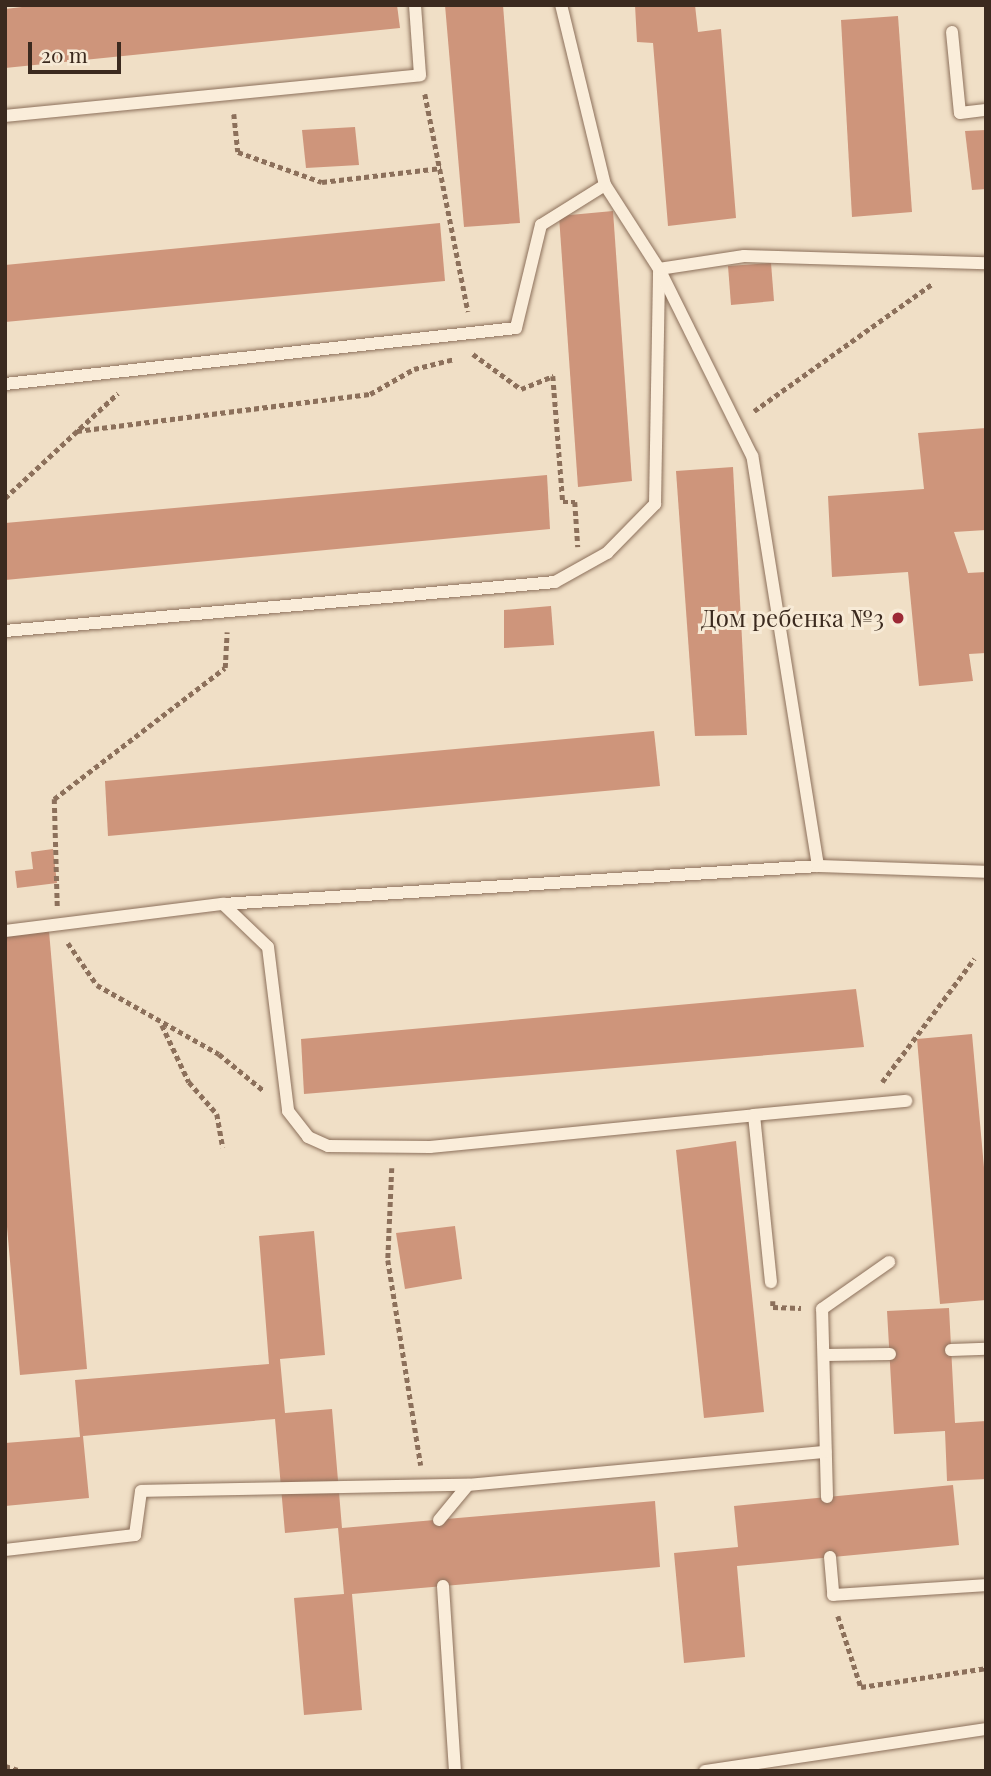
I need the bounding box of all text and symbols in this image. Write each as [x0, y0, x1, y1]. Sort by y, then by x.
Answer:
scale bar [32, 28, 124, 72]
text: 20 m [41, 40, 88, 68]
place label: Дом ребенка №3 [701, 604, 884, 632]
marker: Дом ребенка №3 [890, 610, 906, 626]

